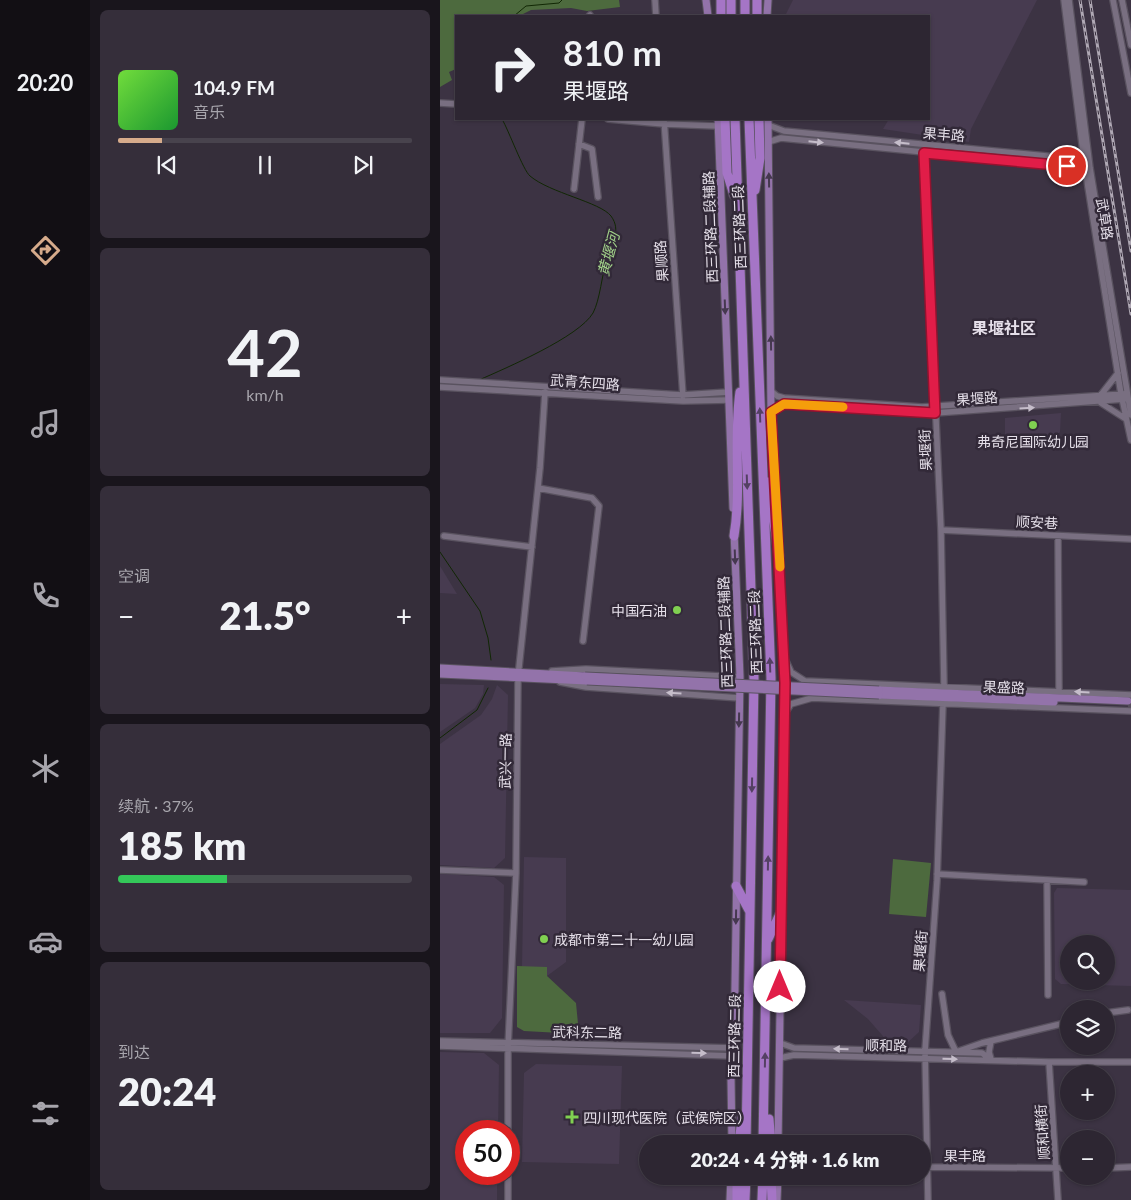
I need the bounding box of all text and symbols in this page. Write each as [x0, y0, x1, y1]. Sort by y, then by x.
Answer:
text: 810 m [563, 31, 662, 73]
icon: right [480, 35, 545, 100]
text: 20:20 [17, 69, 73, 96]
text: 104.9 FM [193, 76, 275, 99]
text: 果堰路 [563, 77, 629, 104]
text: 音乐 [193, 102, 225, 121]
street label: 果丰路 [922, 124, 966, 144]
one-way arrow [809, 138, 825, 146]
one-way arrow [893, 139, 909, 147]
pin [1046, 145, 1088, 187]
icon: previous [153, 151, 181, 179]
icon: pause [251, 151, 279, 179]
icon: next [349, 151, 377, 179]
icon: arrive [1053, 152, 1081, 180]
street label: 西三环路二段辅路 [700, 171, 720, 283]
one-way arrow [765, 172, 773, 188]
street label: 西三环路二段 [729, 185, 749, 269]
street label: 武草路 [1093, 197, 1117, 241]
water label: 黄堰河 [593, 227, 623, 278]
icon: directions [28, 233, 63, 268]
street label: 果顺路 [651, 239, 671, 283]
one-way arrow [722, 300, 730, 316]
text: 42 [227, 313, 303, 391]
district label: 果堰社区 [972, 318, 1036, 337]
one-way arrow [766, 335, 774, 351]
street label: 武青东四路 [549, 371, 621, 393]
text: km/h [246, 385, 284, 404]
street label: 果堰路 [955, 388, 999, 408]
one-way arrow [1019, 403, 1035, 411]
icon: music [28, 406, 63, 441]
one-way arrow [756, 407, 764, 423]
marker: 弗奇尼国际幼儿园 [1027, 419, 1039, 431]
street label: 果堰街 [915, 429, 935, 471]
place label: 弗奇尼国际幼儿园 [977, 433, 1089, 450]
one-way arrow [744, 475, 752, 491]
street label: 顺安巷 [1016, 512, 1058, 532]
one-way arrow [732, 549, 740, 565]
text: 空调 [118, 566, 150, 585]
street label: 西三环路二段辅路 [715, 576, 735, 688]
icon: phone [28, 578, 63, 613]
street label: 西三环路二段 [745, 590, 765, 674]
text: 21.5° [219, 592, 311, 638]
text: − [118, 599, 134, 633]
text: + [396, 599, 412, 633]
place label: 中国石油 [611, 602, 667, 619]
marker: 中国石油 [671, 604, 683, 616]
one-way arrow [766, 657, 774, 673]
street label: 果盛路 [983, 678, 1025, 696]
one-way arrow [1074, 687, 1090, 695]
one-way arrow [666, 689, 682, 697]
one-way arrow [735, 712, 743, 728]
street label: 武兴一路 [496, 733, 514, 789]
icon: climate [28, 751, 63, 786]
one-way arrow [748, 777, 756, 793]
text: 续航 · 37% [118, 796, 194, 815]
text: 185 km [118, 822, 246, 868]
one-way arrow [764, 854, 772, 870]
one-way arrow [732, 909, 740, 925]
icon: car [28, 924, 63, 959]
street label: 果堰街 [910, 929, 930, 973]
place label: 成都市第二十一幼儿园 [554, 931, 694, 948]
marker: 成都市第二十一幼儿园 [538, 933, 550, 945]
map controls [1060, 935, 1115, 1185]
button: search [1060, 935, 1115, 990]
position arrow [753, 960, 805, 1012]
street label: 西三环路二段 [725, 994, 743, 1078]
button: layers [1060, 1000, 1115, 1055]
street label: 武科东二路 [552, 1023, 622, 1041]
street label: 顺和路 [865, 1036, 907, 1054]
text: 到达 [118, 1042, 150, 1061]
one-way arrow [833, 1045, 849, 1053]
one-way arrow [691, 1050, 707, 1058]
one-way arrow [761, 1052, 769, 1068]
one-way arrow [943, 1055, 959, 1063]
button: + [1060, 1065, 1115, 1120]
text: 20:24 [118, 1068, 216, 1114]
icon: filters [28, 1096, 63, 1131]
street label: 顺和横街 [1032, 1103, 1052, 1161]
place label: 四川现代医院（武侯院区） [583, 1109, 751, 1126]
marker: 四川现代医院（武侯院区） [565, 1110, 579, 1124]
speed limit sign: 50 [455, 1120, 520, 1185]
button: − [1060, 1130, 1115, 1185]
street label: 果丰路 [944, 1147, 986, 1164]
text: 20:24 · 4 分钟 · 1.6 km [691, 1148, 879, 1171]

